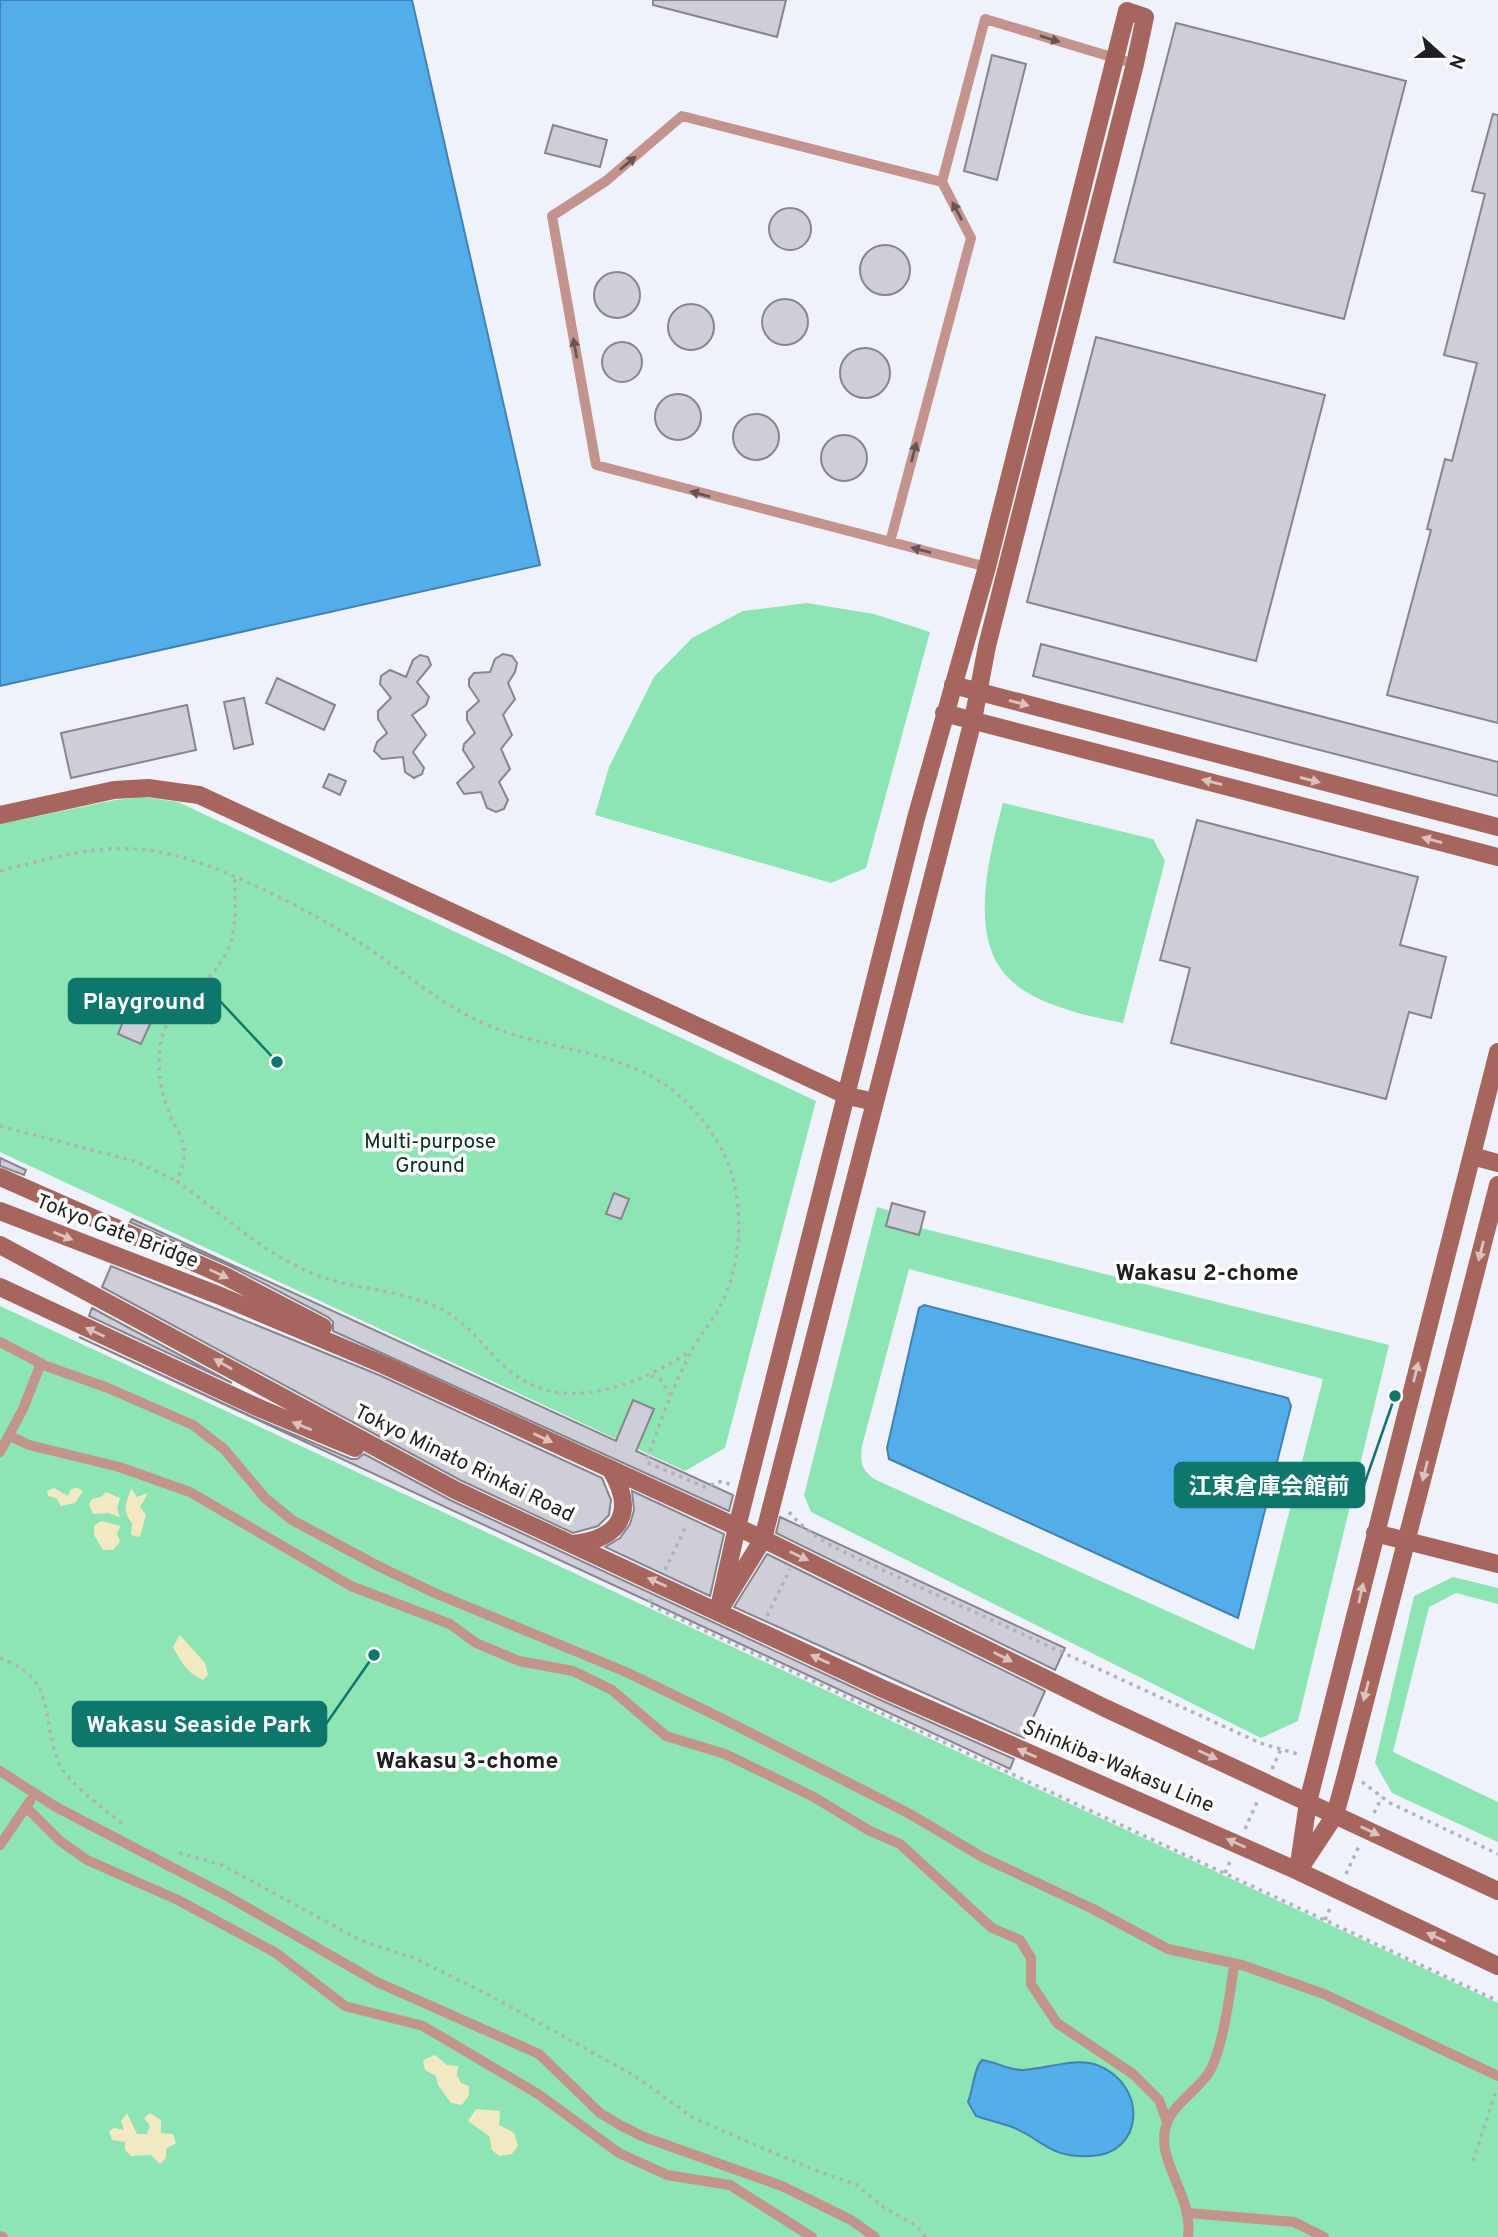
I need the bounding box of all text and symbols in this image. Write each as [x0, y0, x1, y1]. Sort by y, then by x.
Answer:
north arrow [1407, 21, 1477, 91]
one-way arrow [1040, 34, 1061, 44]
text: N [1442, 51, 1470, 72]
one-way arrow [619, 155, 637, 171]
one-way arrow [951, 202, 963, 221]
one-way arrow [569, 337, 580, 359]
one-way arrow [909, 441, 920, 463]
one-way arrow [690, 488, 711, 498]
one-way arrow [910, 544, 932, 555]
one-way arrow [1008, 698, 1030, 709]
one-way arrow [1299, 775, 1321, 786]
one-way arrow [1201, 776, 1223, 787]
one-way arrow [1421, 834, 1443, 845]
callout: Playground [69, 979, 220, 1023]
text: Playground [83, 989, 205, 1018]
park label: Multi-purpose Ground [364, 1129, 496, 1180]
street label: Tokyo Gate Bridge [32, 1189, 202, 1275]
one-way arrow [53, 1231, 74, 1242]
one-way arrow [1475, 1240, 1486, 1262]
district label: Wakasu 2-chome [1116, 1260, 1298, 1289]
one-way arrow [209, 1268, 229, 1279]
one-way arrow [84, 1326, 105, 1337]
one-way arrow [213, 1358, 233, 1370]
one-way arrow [1411, 1361, 1422, 1383]
street label: Tokyo Minato Rinkai Road [350, 1399, 578, 1529]
one-way arrow [291, 1420, 312, 1431]
one-way arrow [533, 1432, 553, 1444]
one-way arrow [1419, 1460, 1430, 1482]
callout: 江東倉庫会館前 [1175, 1463, 1364, 1507]
text: 江東倉庫会館前 [1189, 1474, 1350, 1503]
one-way arrow [789, 1550, 809, 1562]
one-way arrow [647, 1577, 667, 1588]
one-way arrow [1356, 1582, 1367, 1604]
one-way arrow [993, 1651, 1013, 1662]
one-way arrow [810, 1653, 830, 1665]
one-way arrow [1360, 1680, 1371, 1702]
callout: Wakasu Seaside Park [73, 1702, 326, 1746]
text: Wakasu Seaside Park [86, 1712, 312, 1741]
street label: Shinkiba-Wakasu Line [1018, 1714, 1218, 1820]
one-way arrow [1017, 1747, 1037, 1759]
district label: Wakasu 3-chome [376, 1748, 558, 1777]
one-way arrow [1198, 1749, 1218, 1761]
one-way arrow [1360, 1825, 1380, 1837]
one-way arrow [1226, 1837, 1246, 1849]
one-way arrow [1426, 1931, 1446, 1942]

